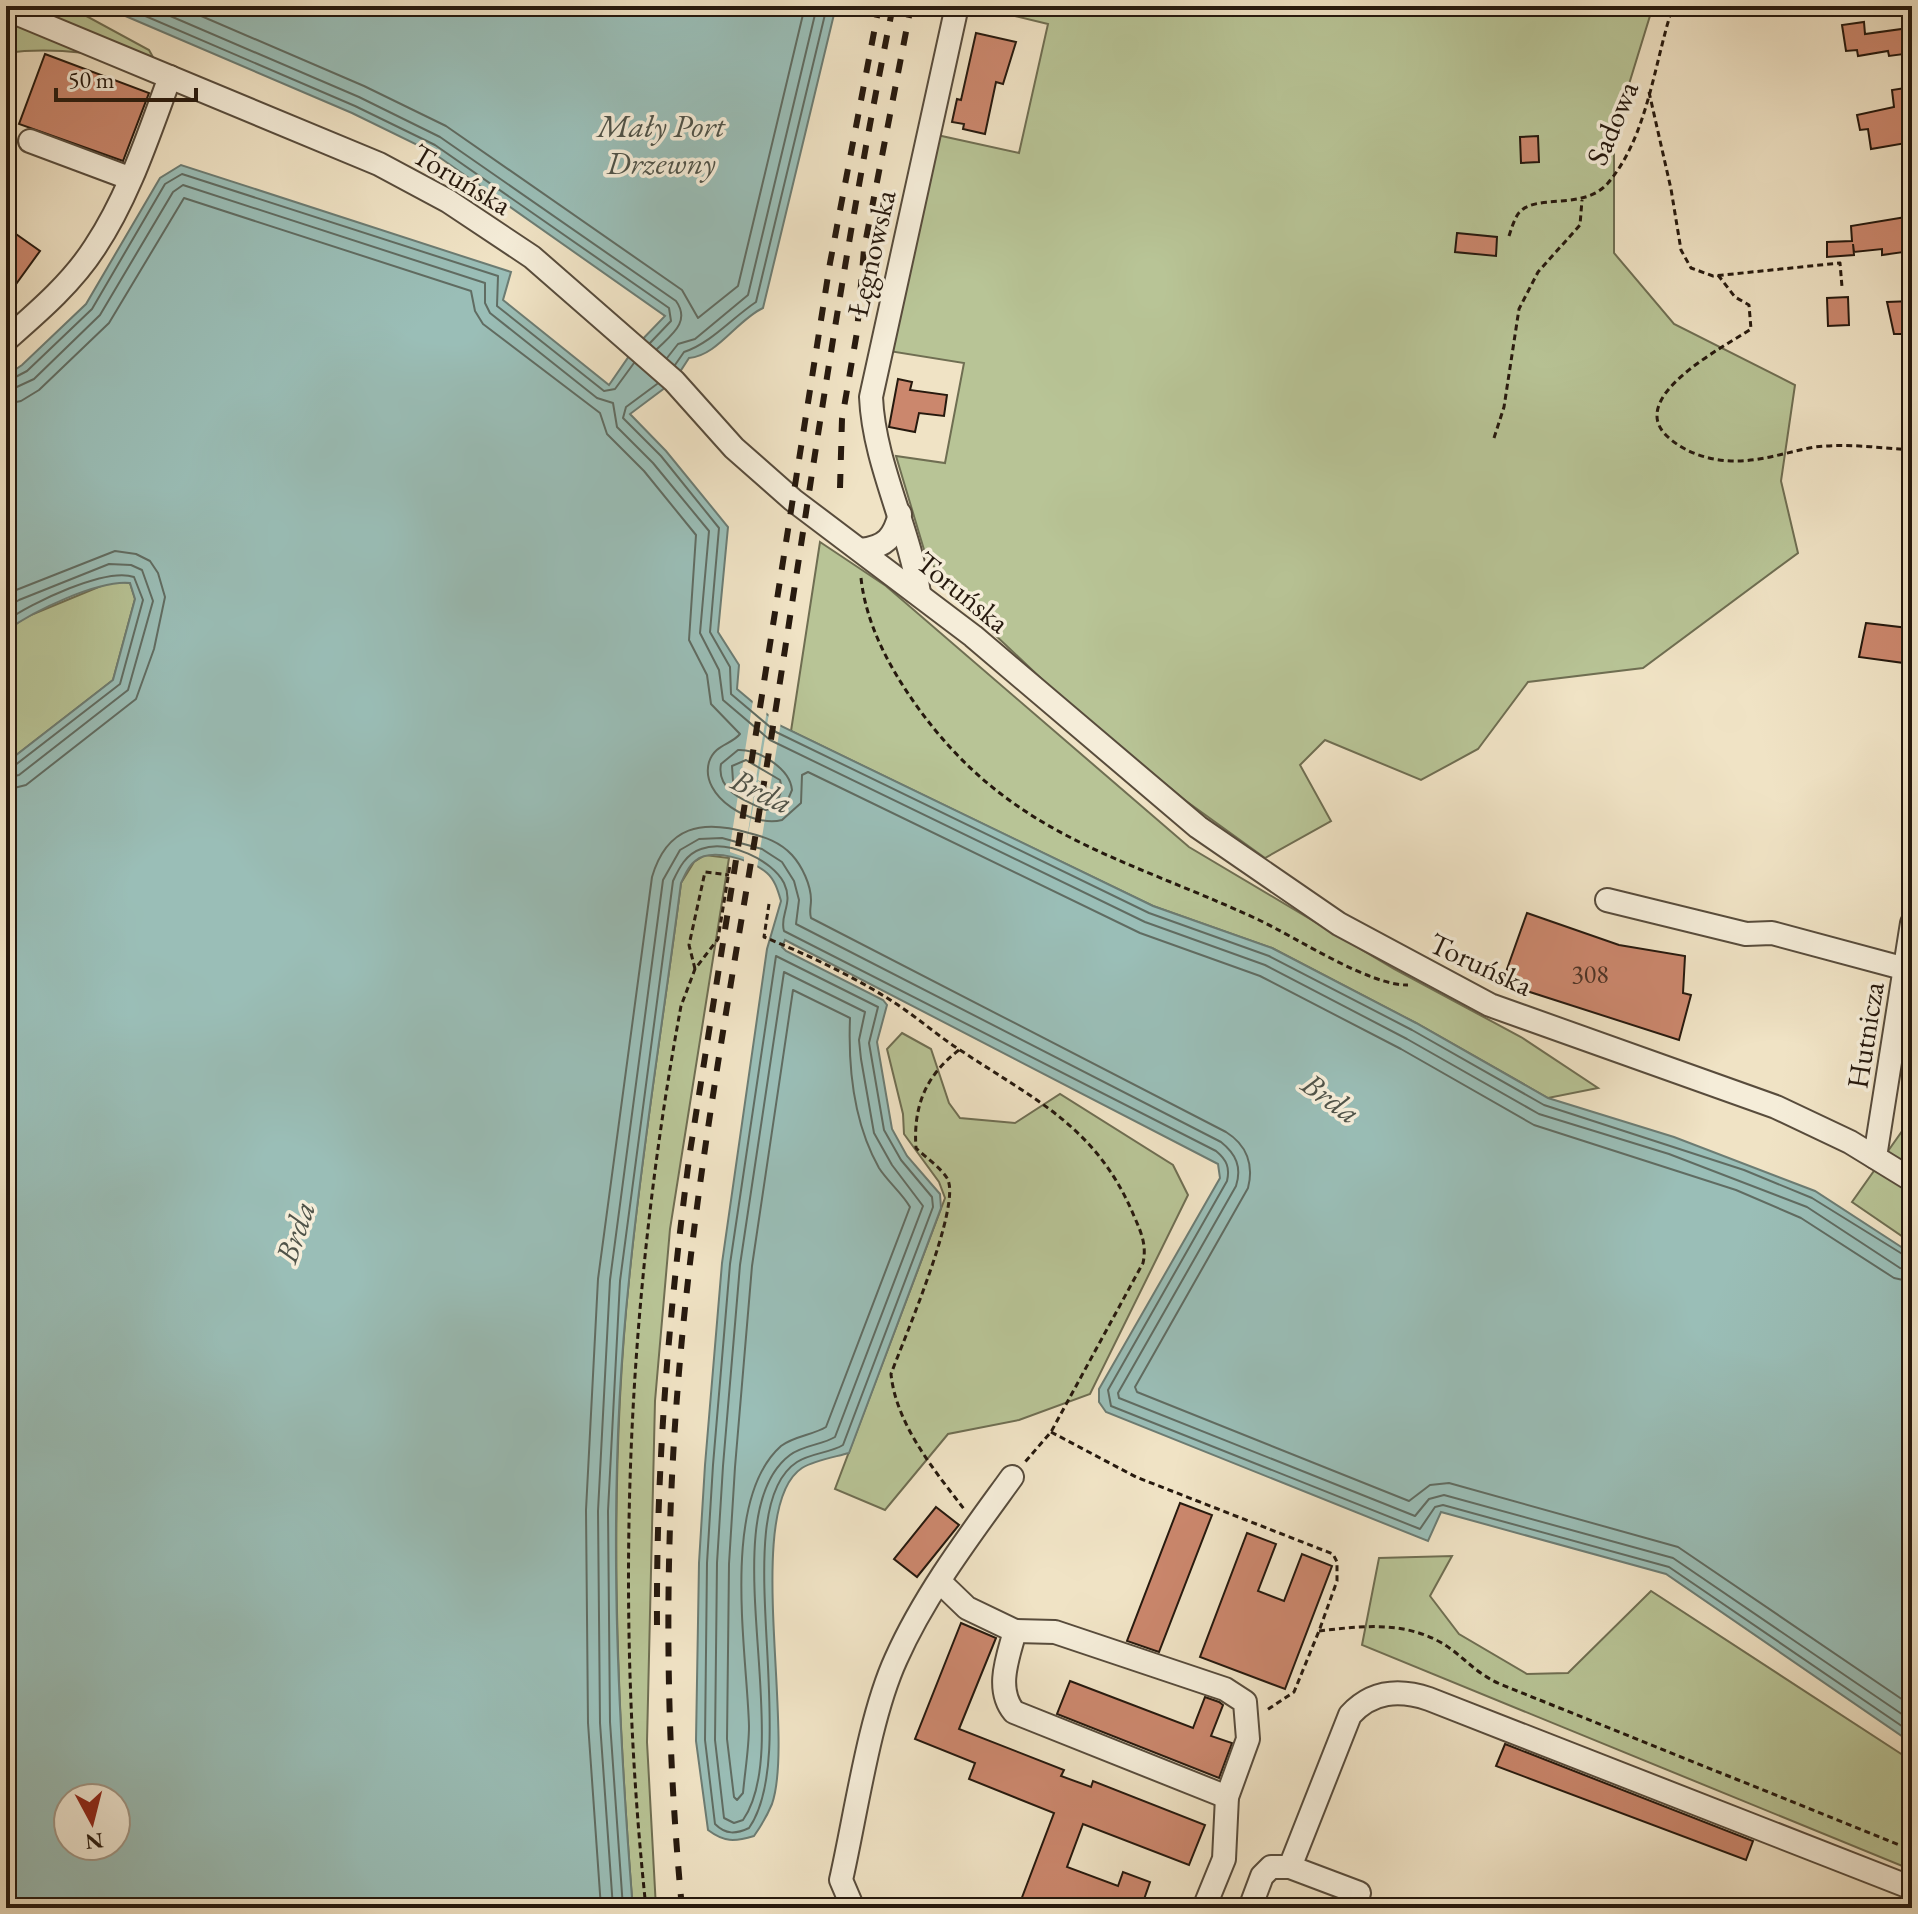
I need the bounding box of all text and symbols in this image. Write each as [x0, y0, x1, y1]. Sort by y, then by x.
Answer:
scale bar [56, 52, 196, 102]
text: 50 m [68, 64, 115, 95]
street label: Sadowa [1577, 75, 1647, 171]
water label: Mały Port Drzewny [595, 105, 727, 184]
street label: Toruńska [405, 134, 519, 224]
street label: Łęgnowska [838, 186, 904, 320]
street label: Toruńska [908, 542, 1018, 642]
water label: Brda [724, 758, 799, 824]
street label: Toruńska [1423, 923, 1539, 1005]
house number: 308 [1571, 957, 1609, 991]
street label: Hutnicza [1837, 979, 1893, 1091]
water label: Brda [1293, 1062, 1369, 1133]
water label: Brda [265, 1196, 325, 1269]
north arrow [52, 1782, 132, 1862]
text: N [84, 1826, 105, 1857]

